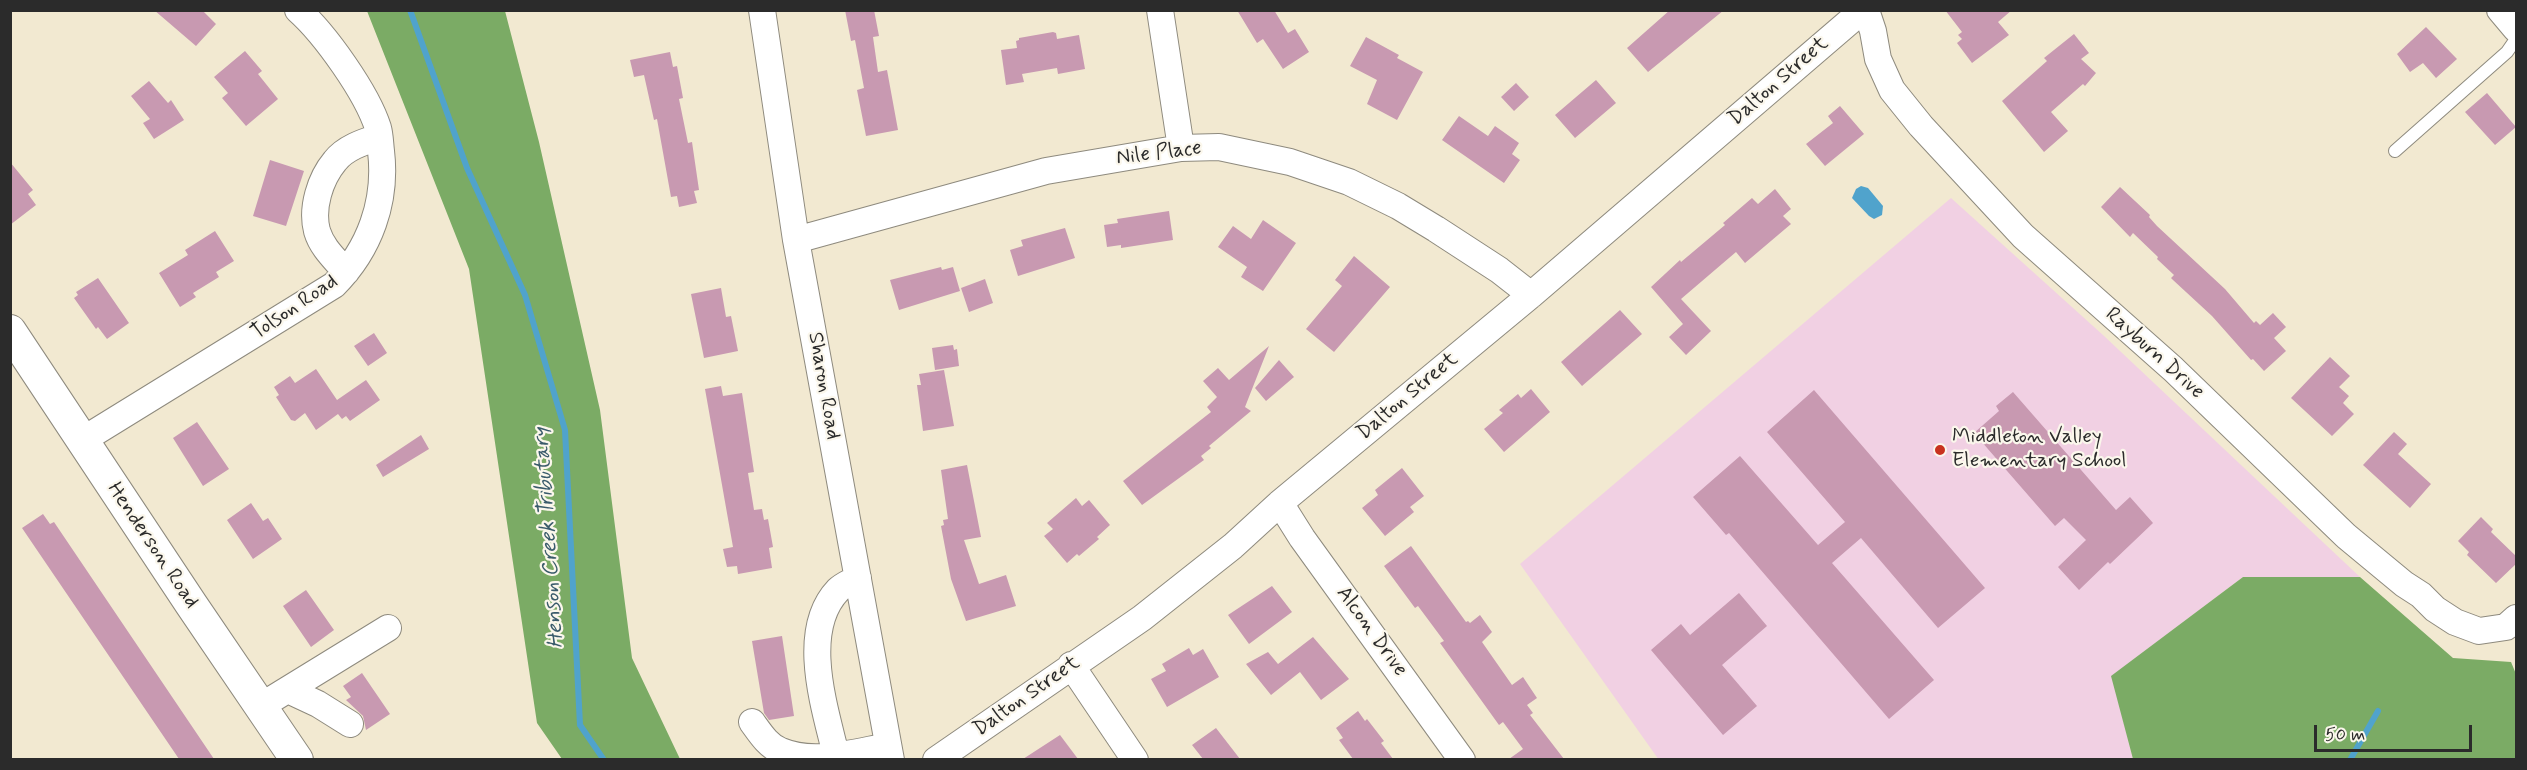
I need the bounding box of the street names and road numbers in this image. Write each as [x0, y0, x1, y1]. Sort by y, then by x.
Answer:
street label: Dalton Street [1724, 32, 1834, 132]
street label: Nile Place [1115, 136, 1203, 172]
street label: Tolson Road [247, 270, 343, 346]
street label: Rayburn Drive [2099, 303, 2209, 405]
street label: Sharon Road [801, 330, 845, 442]
street label: Dalton Street [1352, 347, 1464, 447]
street label: Henderson Road [101, 478, 203, 614]
street label: Alcon Drive [1330, 582, 1412, 682]
street label: Dalton Street [969, 651, 1085, 743]

